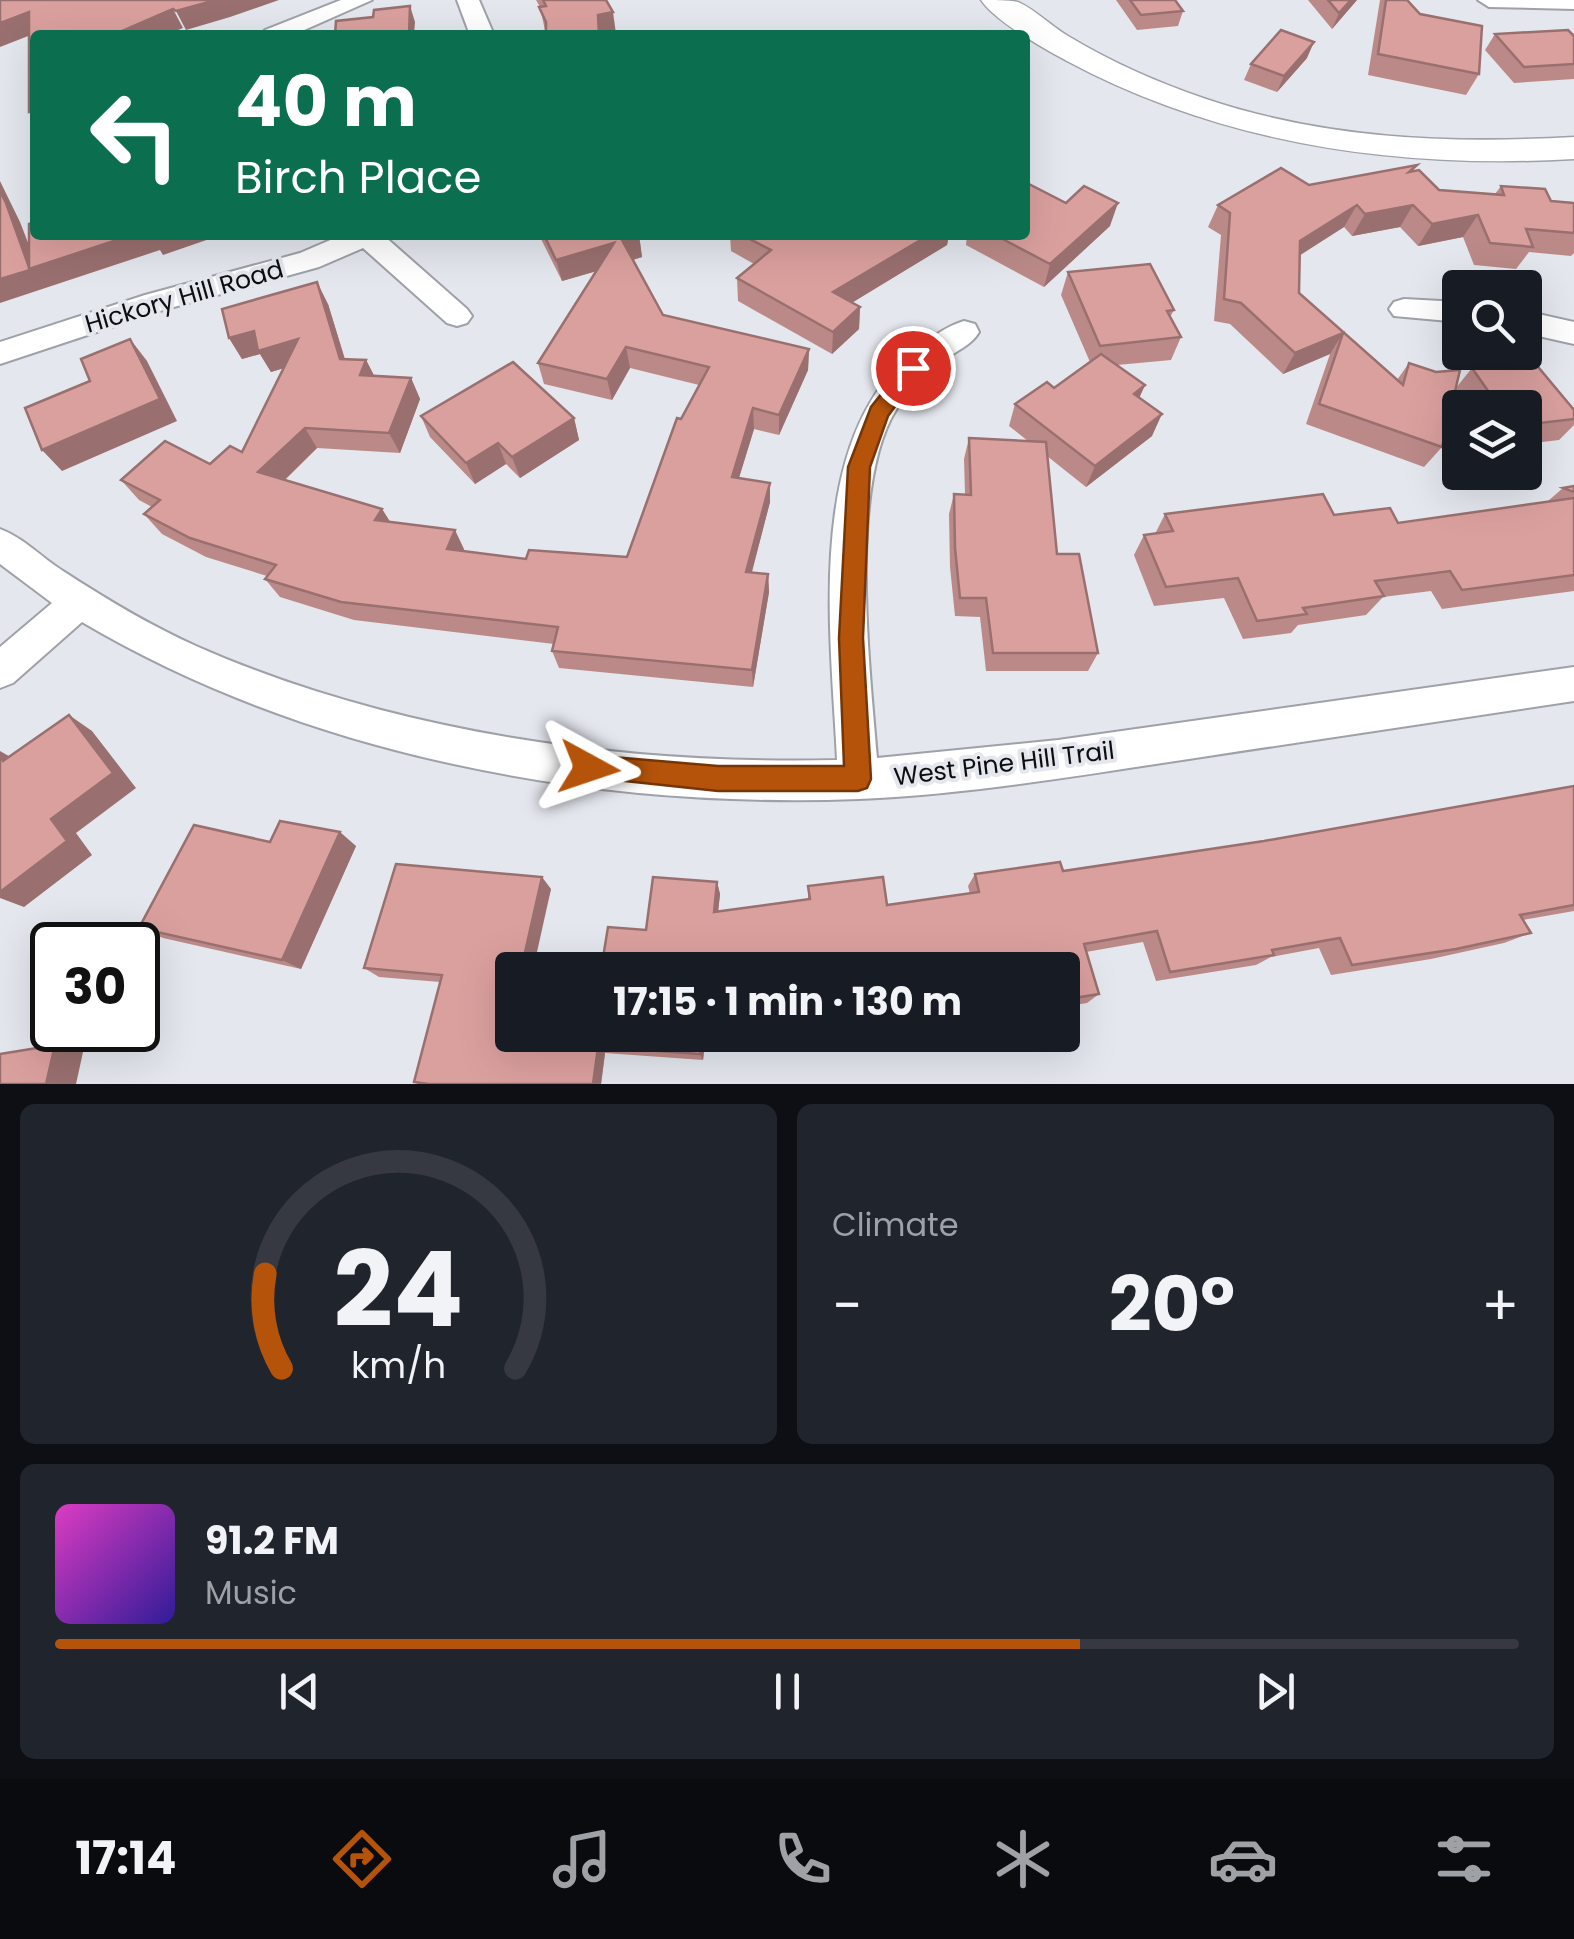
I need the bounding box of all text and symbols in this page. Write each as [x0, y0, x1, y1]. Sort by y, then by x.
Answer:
text: 40 m [235, 52, 417, 151]
icon: left [70, 70, 200, 200]
text: Birch Place [235, 146, 481, 209]
street label: Hickory Hill Road [81, 251, 287, 342]
map controls [1442, 270, 1542, 490]
button: search [1442, 270, 1542, 370]
pin [871, 326, 956, 411]
icon: arrive [886, 341, 941, 396]
button: layers [1442, 390, 1542, 490]
position arrow [537, 716, 641, 820]
street label: West Pine Hill Trail [892, 733, 1116, 794]
speed limit sign: 30 [30, 922, 160, 1052]
text: 17:15 · 1 min · 130 m [613, 975, 962, 1028]
text: Climate [832, 1202, 959, 1247]
text: 24 [334, 1217, 463, 1362]
text: 20° [1109, 1252, 1235, 1357]
text: − [832, 1267, 862, 1344]
text: + [1481, 1267, 1519, 1344]
text: km/h [351, 1340, 446, 1391]
text: 91.2 FM [205, 1514, 339, 1567]
text: Music [205, 1570, 297, 1615]
icon: previous [272, 1664, 327, 1719]
icon: pause [760, 1664, 815, 1719]
icon: next [1248, 1664, 1303, 1719]
icon: directions [327, 1824, 397, 1894]
icon: music [547, 1824, 617, 1894]
icon: phone [768, 1824, 838, 1894]
icon: climate [988, 1824, 1058, 1894]
icon: car [1208, 1824, 1278, 1894]
icon: filters [1429, 1824, 1499, 1894]
text: 17:14 [75, 1827, 176, 1890]

